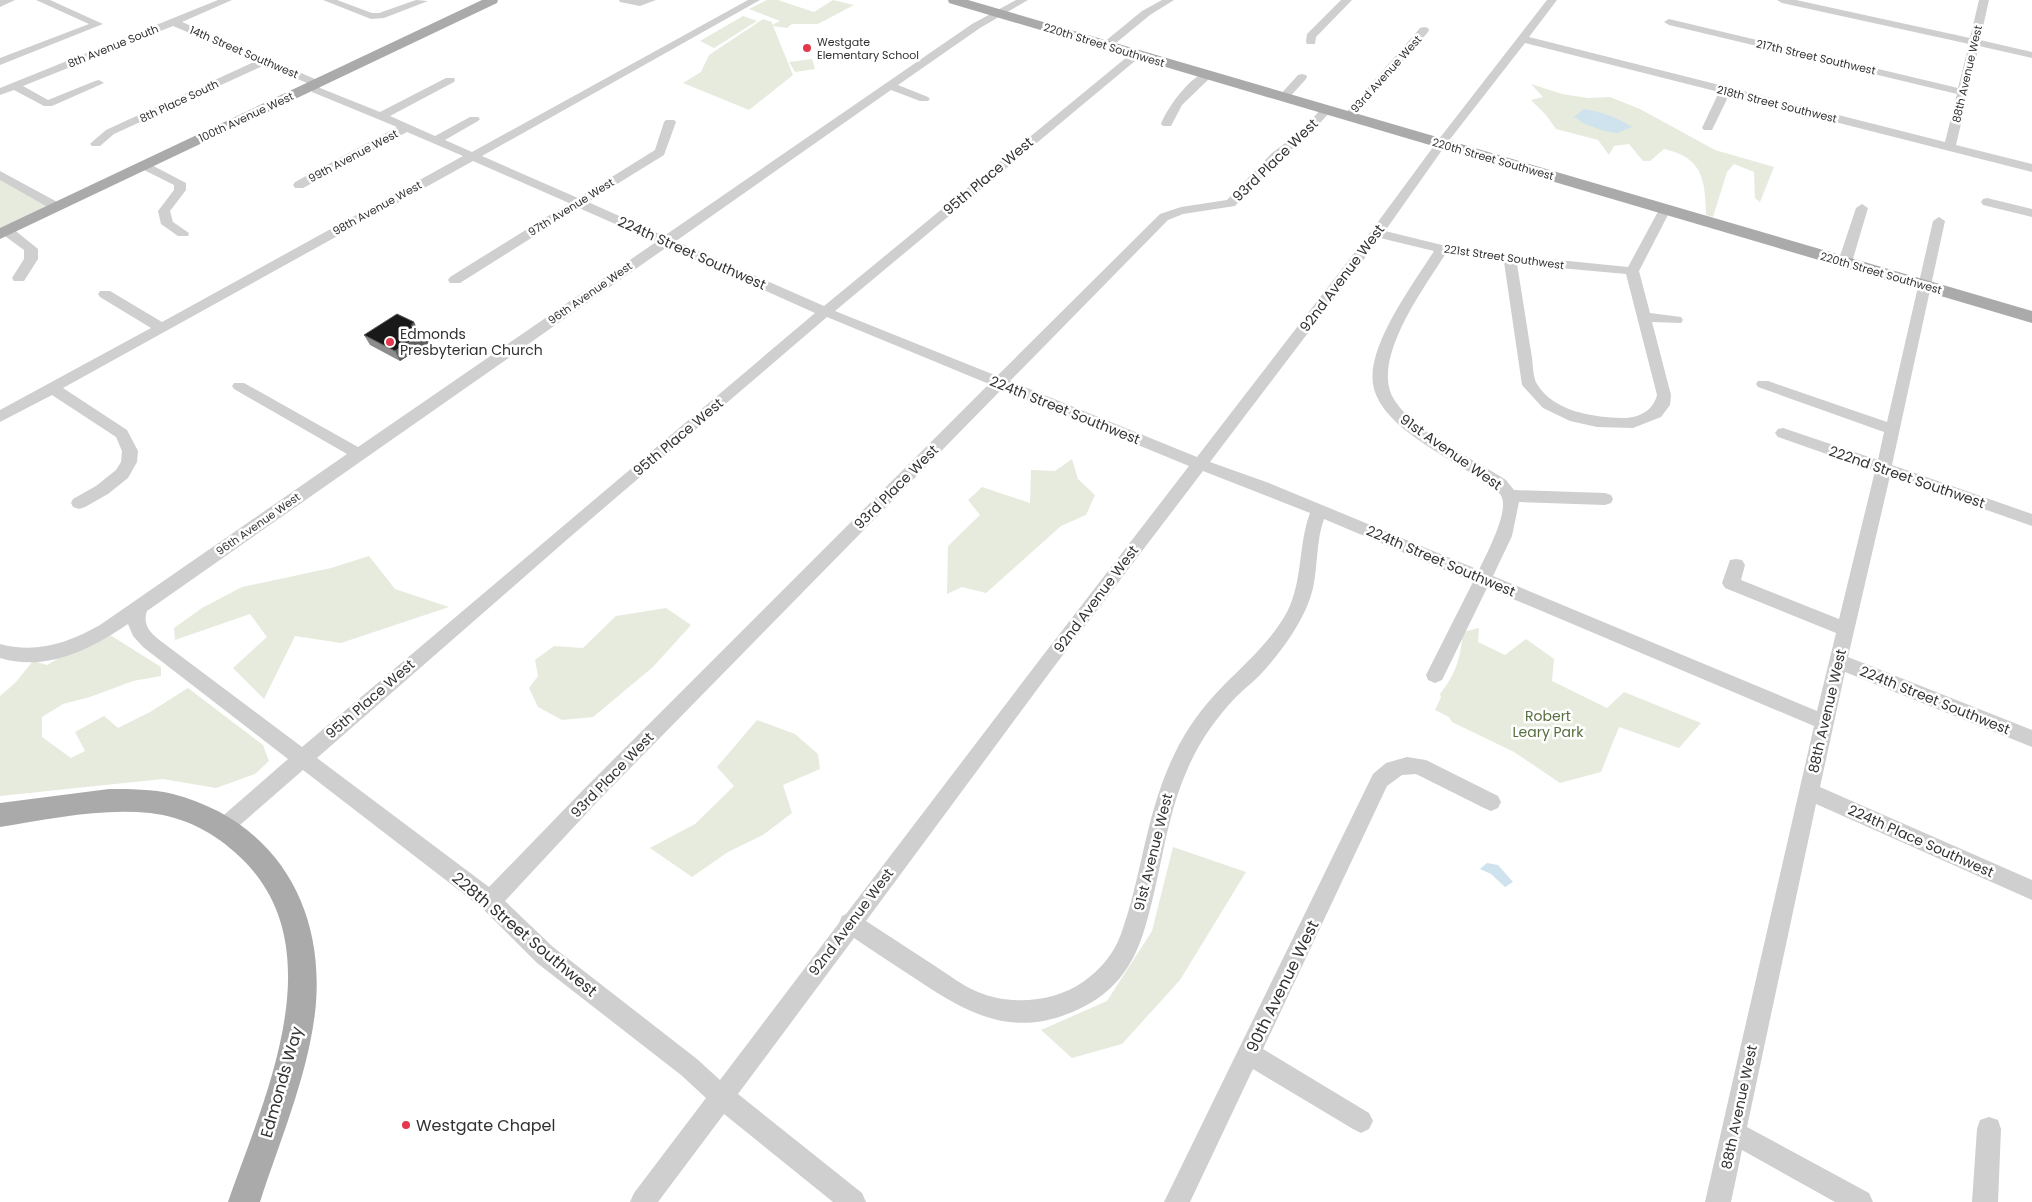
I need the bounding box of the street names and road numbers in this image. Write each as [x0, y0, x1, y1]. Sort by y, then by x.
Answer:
street label: 220th Street Southwest [1041, 19, 1167, 71]
street label: 8th Avenue South [65, 20, 161, 72]
street label: 14th Street Southwest [187, 22, 301, 82]
street label: 88th Avenue West [1948, 24, 1986, 124]
street label: 93rd Avenue West [1347, 32, 1425, 116]
street label: 217th Street Southwest [1755, 35, 1877, 79]
street label: 8th Place South [137, 76, 221, 126]
street label: 218th Street Southwest [1715, 81, 1839, 127]
street label: 100th Avenue West [196, 88, 296, 146]
street label: 93rd Place West [1228, 114, 1322, 206]
street label: 99th Avenue West [305, 126, 401, 186]
street label: 95th Place West [939, 132, 1037, 220]
street label: 220th Street Southwest [1430, 134, 1556, 184]
street label: 97th Avenue West [525, 174, 617, 240]
street label: 98th Avenue West [330, 177, 424, 239]
street label: 224th Street Southwest [615, 211, 769, 295]
street label: 92nd Avenue West [1295, 220, 1389, 336]
street label: 221st Street Southwest [1443, 241, 1565, 273]
street label: 220th Street Southwest [1818, 248, 1944, 298]
street label: 96th Avenue West [545, 258, 635, 328]
street label: 224th Street Southwest [987, 371, 1143, 449]
street label: 95th Place West [629, 393, 727, 481]
street label: 91st Avenue West [1396, 409, 1506, 495]
street label: 93rd Place West [849, 440, 943, 534]
street label: 222nd Street Southwest [1826, 441, 1988, 513]
street label: 96th Avenue West [213, 489, 303, 559]
street label: 224th Street Southwest [1363, 520, 1519, 602]
street label: 92nd Avenue West [1049, 541, 1143, 657]
street label: 88th Avenue West [1803, 647, 1851, 775]
street label: 95th Place West [321, 655, 419, 743]
street label: 224th Street Southwest [1857, 661, 2013, 739]
street label: 93rd Place West [566, 728, 658, 822]
street label: 91st Avenue West [1129, 791, 1177, 913]
street label: 224th Place Southwest [1845, 800, 1997, 882]
street label: 92nd Avenue West [804, 864, 898, 980]
street label: 228th Street Southwest [447, 867, 602, 1002]
street label: 90th Avenue West [1240, 916, 1325, 1056]
street label: Edmonds Way [255, 1024, 308, 1141]
street label: 88th Avenue West [1716, 1043, 1762, 1171]

